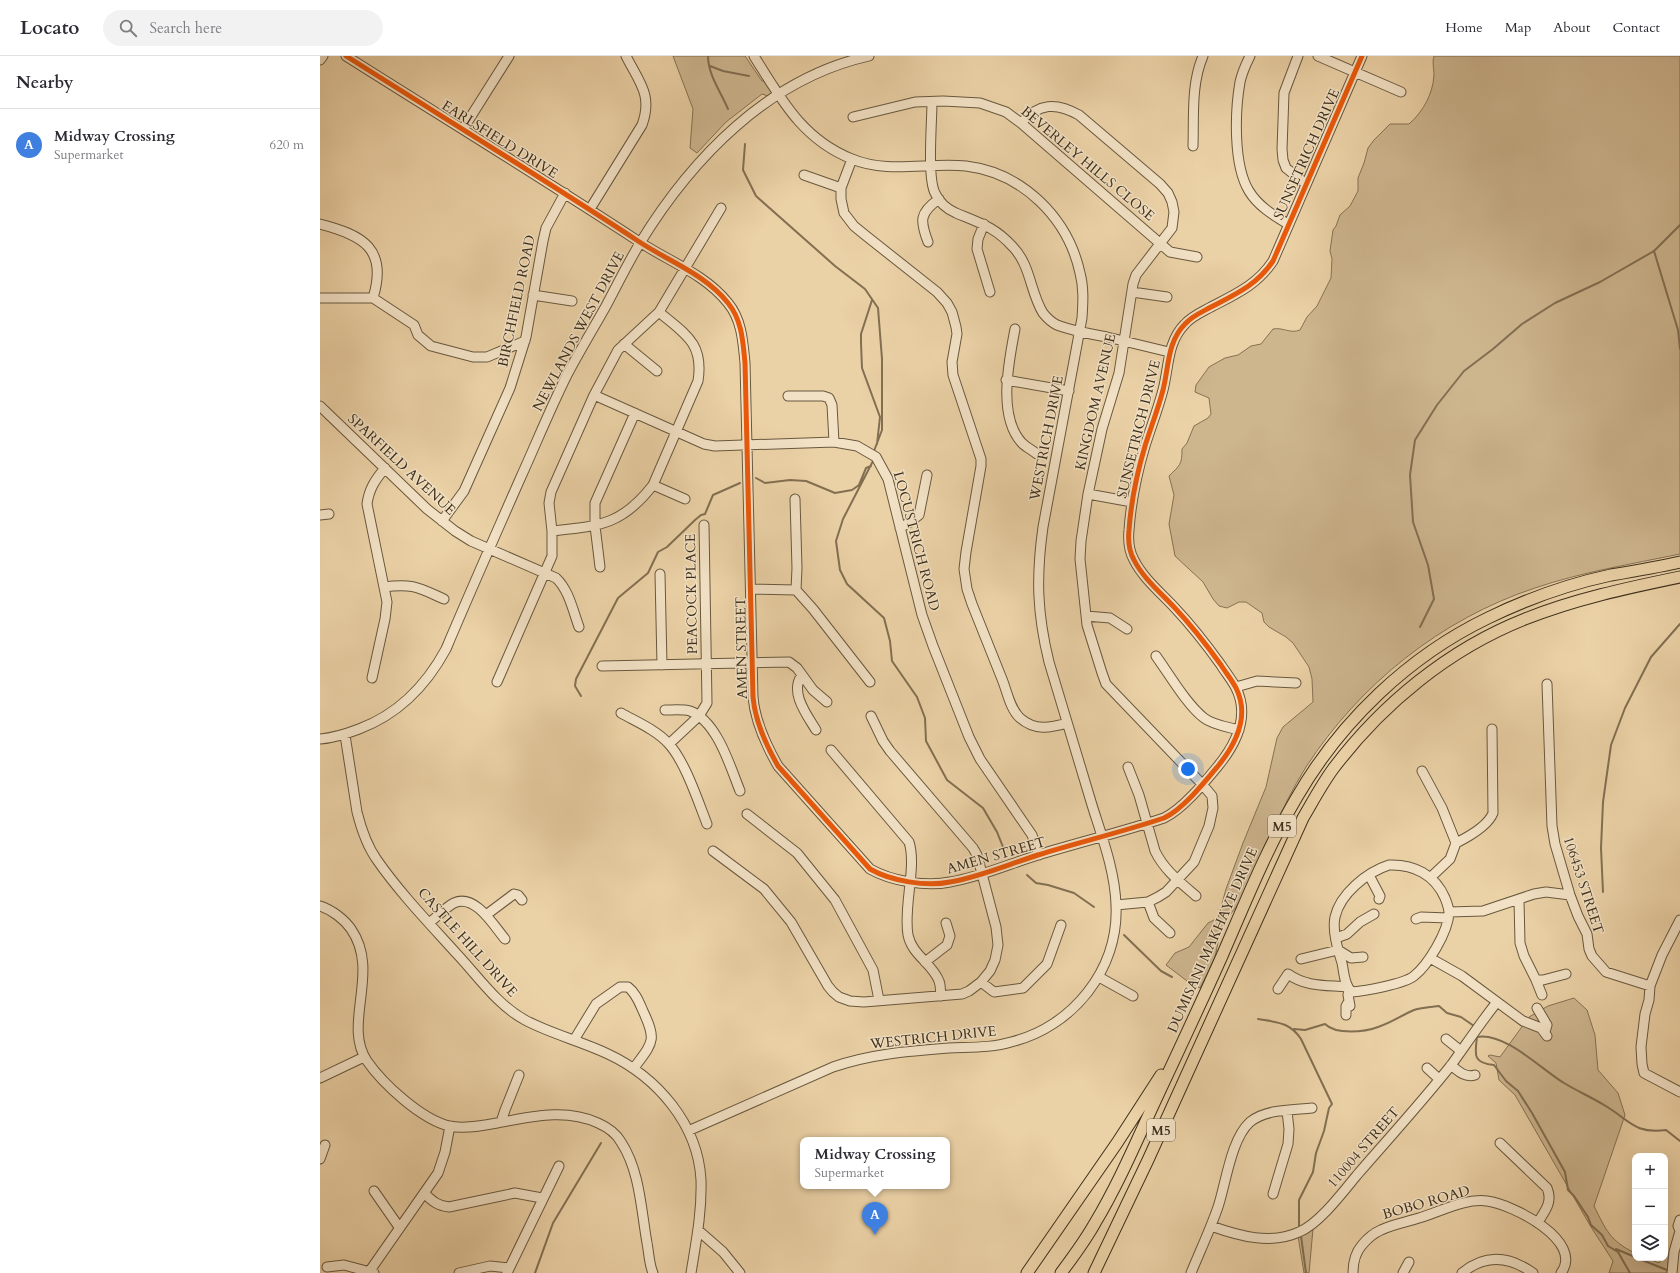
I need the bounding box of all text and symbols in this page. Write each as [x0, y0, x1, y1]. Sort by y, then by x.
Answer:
search box [103, 10, 383, 46]
text: Locato [20, 15, 79, 41]
icon: search [117, 17, 139, 39]
text: Search here [149, 18, 222, 38]
text: Home [1445, 18, 1483, 37]
text: Map [1505, 18, 1531, 37]
text: About [1553, 18, 1590, 37]
text: Contact [1612, 18, 1660, 37]
text: Nearby [16, 71, 73, 94]
street label: SUNSETRICH DRIVE [1269, 85, 1344, 223]
street label: EARLSFIELD DRIVE [438, 96, 562, 183]
street label: BEVERLEY HILLS CLOSE [1017, 102, 1159, 225]
text: Midway Crossing [54, 126, 175, 146]
text: A [24, 136, 34, 154]
text: 620 m [270, 136, 304, 154]
text: Supermarket [54, 146, 124, 164]
street label: BIRCHFIELD ROAD [493, 233, 540, 369]
street label: NEWLANDS WEST DRIVE [528, 248, 629, 414]
street label: KINGDOM AVENUE [1071, 332, 1121, 472]
street label: SUNSETRICH DRIVE [1112, 358, 1165, 500]
street label: WESTRICH DRIVE [1025, 374, 1068, 503]
street label: SPARFIELD AVENUE [344, 409, 460, 520]
street label: LOCUSTRICH ROAD [889, 469, 944, 613]
street label: PEACOCK PLACE [681, 533, 702, 654]
street label: AMEN STREET [731, 597, 752, 699]
your location [1178, 759, 1198, 779]
road number: M5 [1268, 815, 1296, 837]
street label: AMEN STREET [944, 832, 1048, 879]
street label: 106453 STREET [1559, 834, 1608, 936]
street label: DUMISANI MAKHAYE DRIVE [1163, 844, 1262, 1036]
street label: CASTLE HILL DRIVE [413, 884, 522, 1001]
street label: WESTRICH DRIVE [868, 1021, 997, 1054]
street label: 110004 STREET [1323, 1103, 1404, 1192]
road number: M5 [1147, 1119, 1175, 1141]
popup [800, 1137, 950, 1189]
text: Midway Crossing [815, 1144, 935, 1164]
map controls [1632, 1153, 1668, 1261]
button: + [1632, 1153, 1668, 1189]
text: Supermarket [815, 1164, 884, 1182]
street label: BOBO ROAD [1380, 1181, 1472, 1224]
button: − [1632, 1189, 1668, 1225]
pin: A [862, 1202, 888, 1235]
button: layers [1632, 1225, 1668, 1261]

